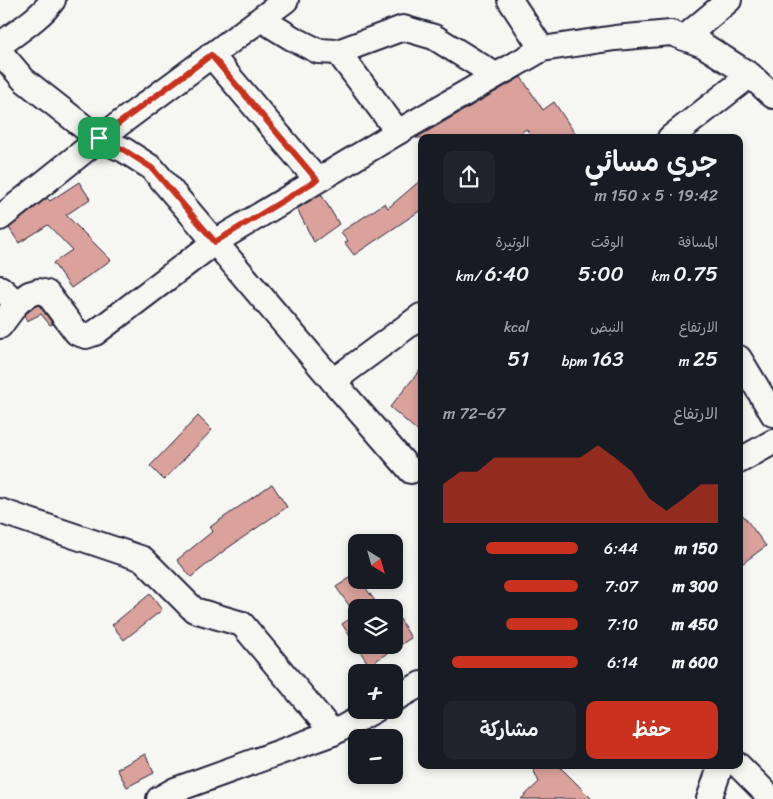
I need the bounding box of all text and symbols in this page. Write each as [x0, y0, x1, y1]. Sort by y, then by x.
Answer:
pin [78, 117, 120, 159]
icon: arrive [85, 124, 113, 152]
text: جري مسائي [585, 137, 718, 186]
button: share [443, 151, 495, 203]
text: 19:42 · 5 × 150 m [594, 181, 718, 210]
text: الوتيرة [496, 230, 529, 255]
text: الوقت [591, 230, 624, 255]
text: المسافة [678, 230, 718, 255]
text: 6:40 [485, 255, 529, 293]
text: 5:00 [578, 255, 624, 293]
text: 0.75 [674, 255, 718, 293]
text: /km [456, 264, 485, 289]
text: km [652, 264, 674, 289]
text: kcal [504, 315, 529, 340]
text: النبض [590, 315, 624, 340]
text: الارتفاع [679, 315, 718, 340]
text: 51 [508, 340, 529, 378]
text: 163 [591, 340, 624, 378]
text: 25 [693, 340, 718, 378]
text: bpm [562, 349, 591, 374]
text: m [679, 349, 693, 374]
text: 67–72 m [443, 399, 505, 428]
text: الارتفاع [673, 399, 718, 428]
north arrow [348, 534, 402, 589]
map controls [348, 534, 403, 784]
text: 6:44 [604, 534, 638, 563]
text: 150 m [675, 534, 718, 563]
text: 7:07 [605, 572, 638, 601]
text: 300 m [673, 572, 718, 601]
button: layers [348, 599, 403, 654]
text: 7:10 [607, 610, 638, 639]
text: 450 m [672, 610, 718, 639]
text: 6:14 [607, 648, 638, 677]
text: 600 m [672, 648, 718, 677]
button: + [348, 664, 403, 719]
button: مشاركة [443, 701, 576, 759]
button: حفظ [586, 701, 718, 759]
button: − [348, 729, 403, 784]

